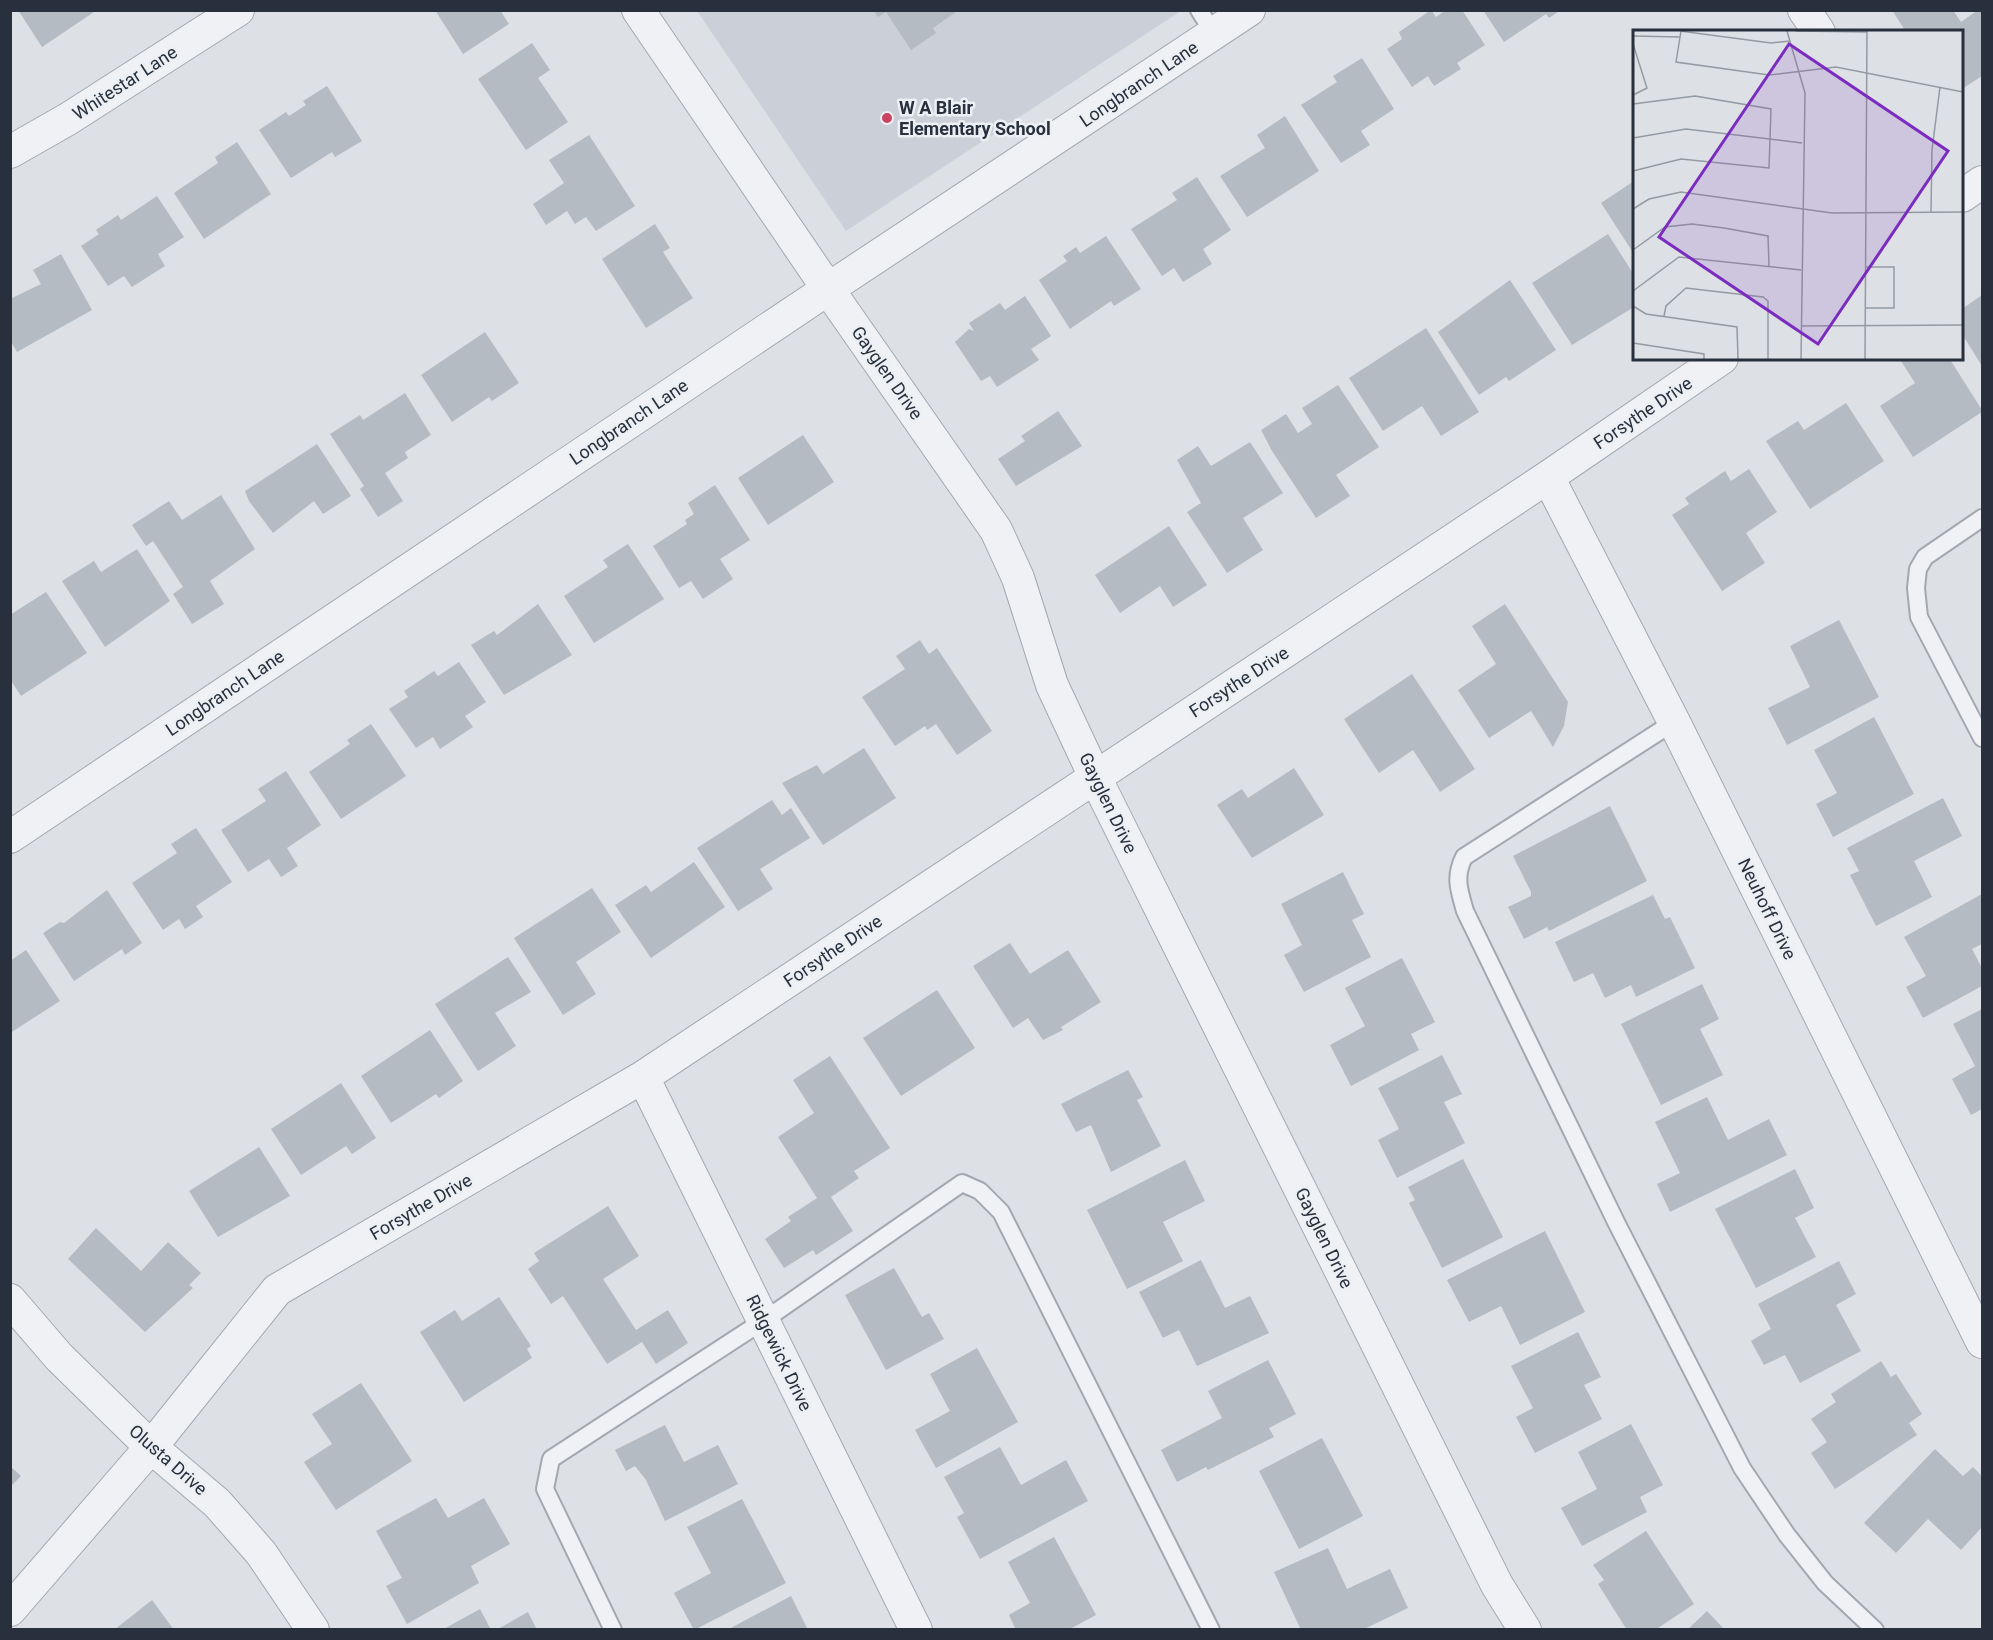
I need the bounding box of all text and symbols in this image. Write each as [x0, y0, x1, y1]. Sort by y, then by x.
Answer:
inset map [1633, 30, 1963, 360]
street label: Longbranch Lane [1075, 36, 1202, 131]
street label: Whitestar Lane [69, 41, 181, 124]
place label: W A Blair Elementary School [899, 97, 1051, 139]
marker: W A Blair Elementary School [880, 111, 894, 125]
street label: Gayglen Drive [847, 322, 927, 423]
street label: Forsythe Drive [1590, 372, 1696, 453]
street label: Longbranch Lane [565, 374, 692, 469]
street label: Forsythe Drive [1185, 642, 1292, 721]
street label: Longbranch Lane [161, 645, 288, 740]
street label: Gayglen Drive [1075, 749, 1142, 856]
street label: Neuhoff Drive [1734, 855, 1801, 963]
street label: Forsythe Drive [780, 910, 886, 991]
street label: Forsythe Drive [366, 1169, 475, 1244]
street label: Gayglen Drive [1291, 1184, 1358, 1291]
street label: Ridgewick Drive [742, 1291, 817, 1414]
street label: Olusta Drive [125, 1420, 212, 1499]

